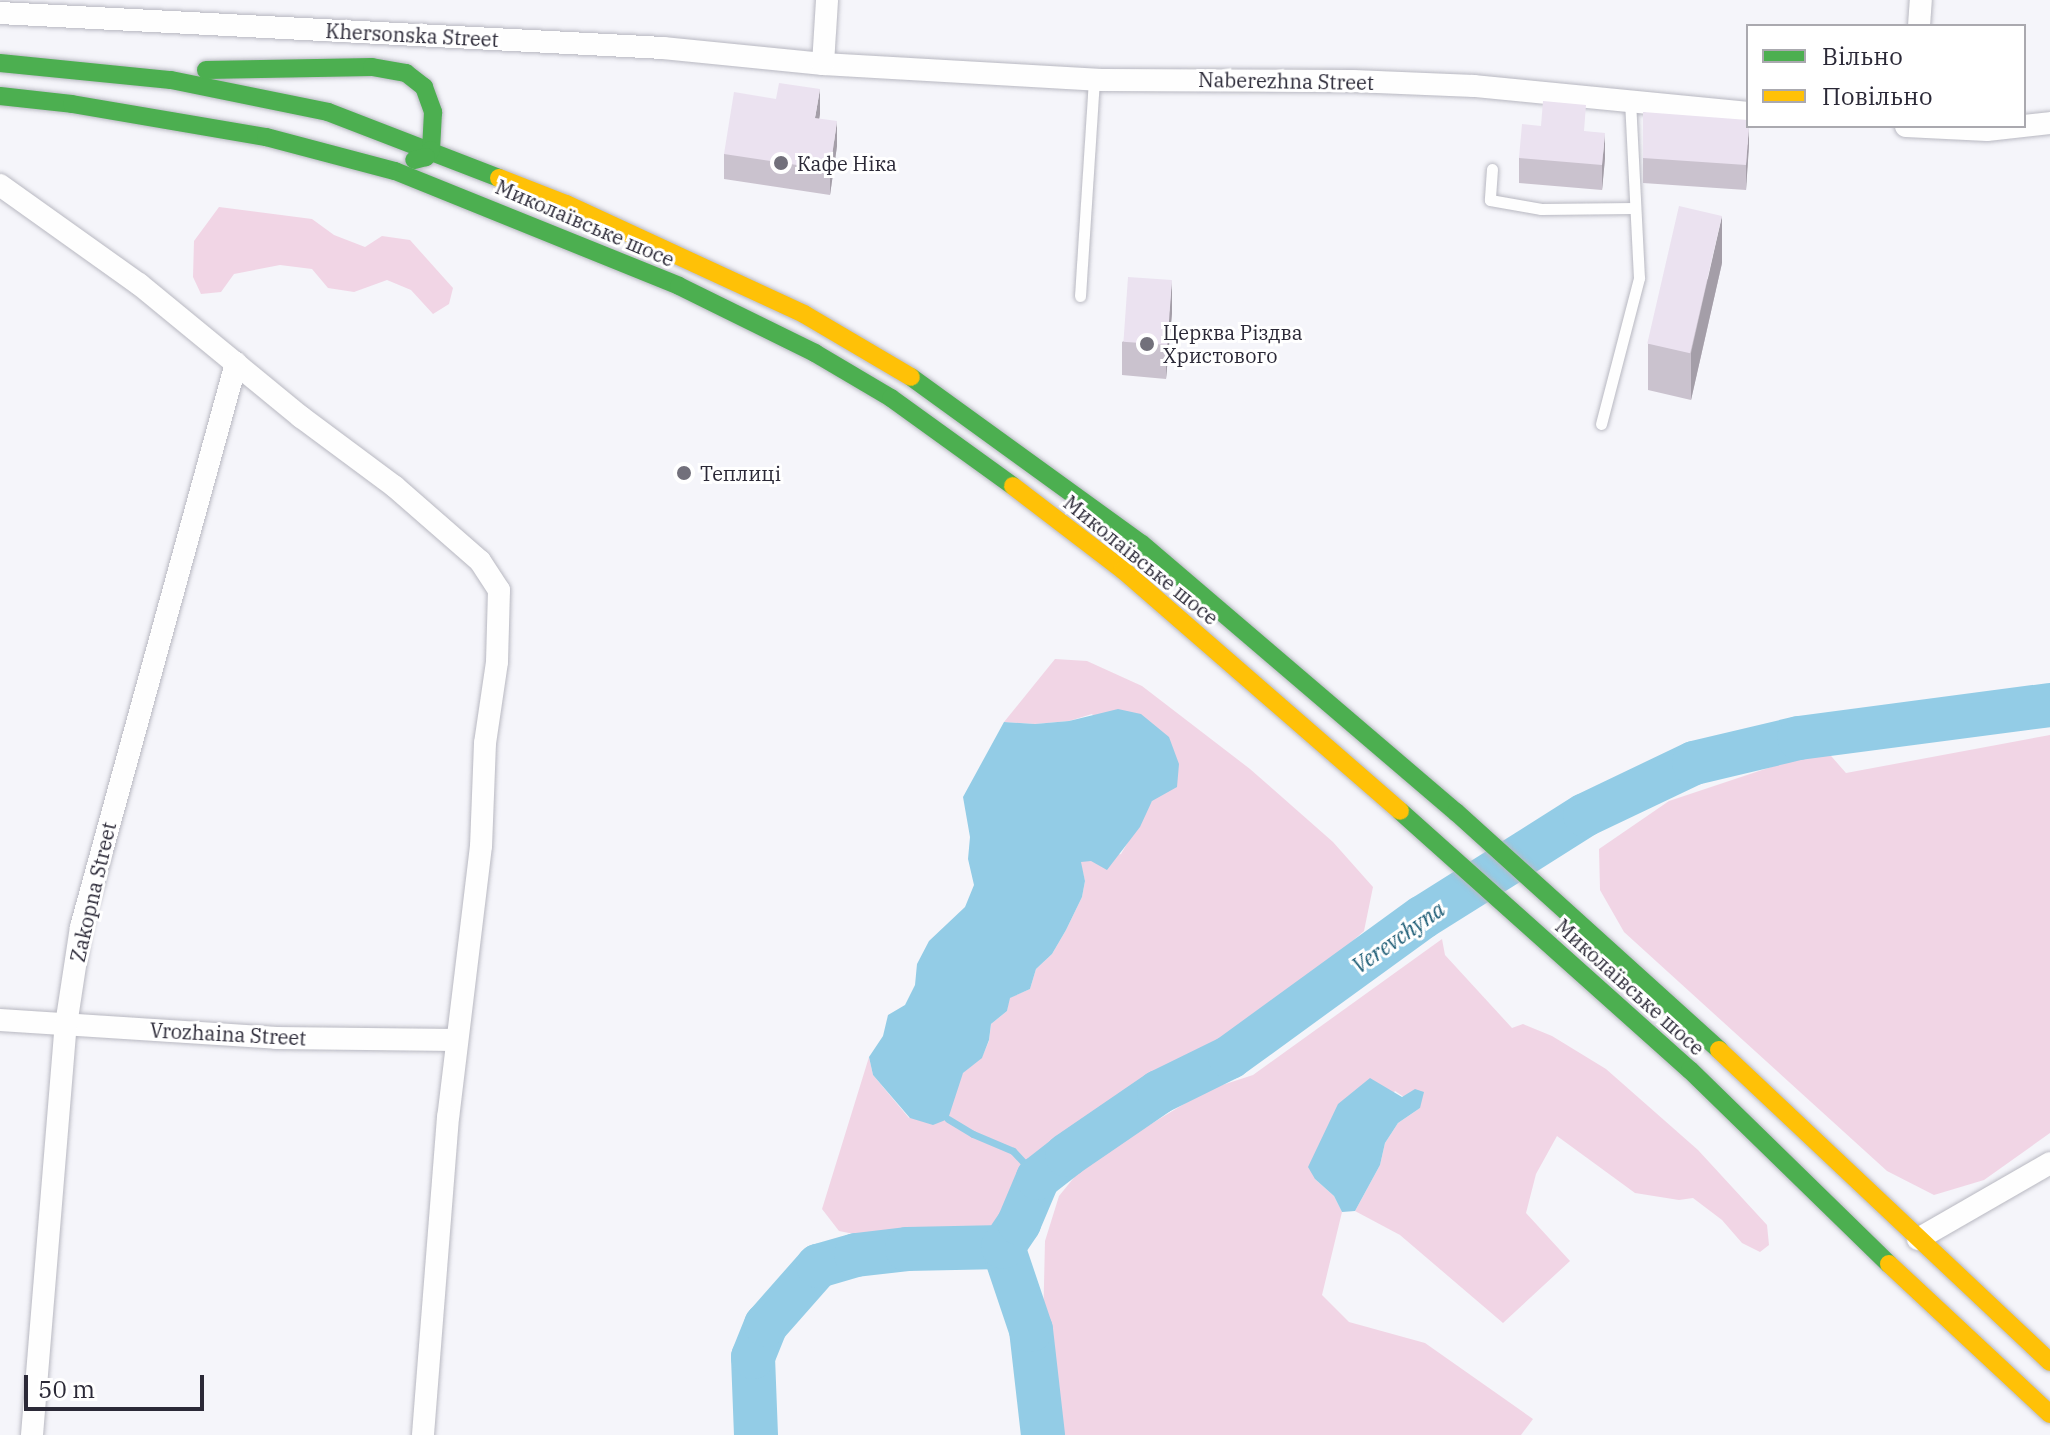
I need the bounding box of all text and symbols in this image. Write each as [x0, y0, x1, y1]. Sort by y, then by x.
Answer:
street label: Khersonska Street [325, 18, 499, 52]
legend [1746, 24, 2026, 128]
text: Вільно [1822, 40, 1903, 72]
street label: Naberezhna Street [1198, 67, 1374, 95]
text: Повільно [1822, 80, 1932, 112]
place label: Кафе Ніка [797, 151, 897, 175]
marker: Кафе Ніка [772, 154, 790, 172]
street label: Миколаївське шосе [492, 175, 678, 271]
place label: Церква Різдва Христового [1163, 320, 1303, 367]
marker: Церква Різдва Христового [1138, 335, 1156, 353]
place label: Теплиці [700, 461, 781, 485]
marker: Теплиці [675, 464, 693, 482]
street label: Миколаївське шосе [1059, 490, 1223, 630]
street label: Zakopna Street [65, 820, 121, 964]
water label: Verevchyna [1347, 895, 1449, 979]
street label: Миколаївське шосе [1551, 914, 1709, 1060]
street label: Vrozhaina Street [149, 1018, 307, 1050]
scale bar [28, 1359, 208, 1409]
text: 50 m [38, 1373, 95, 1405]

